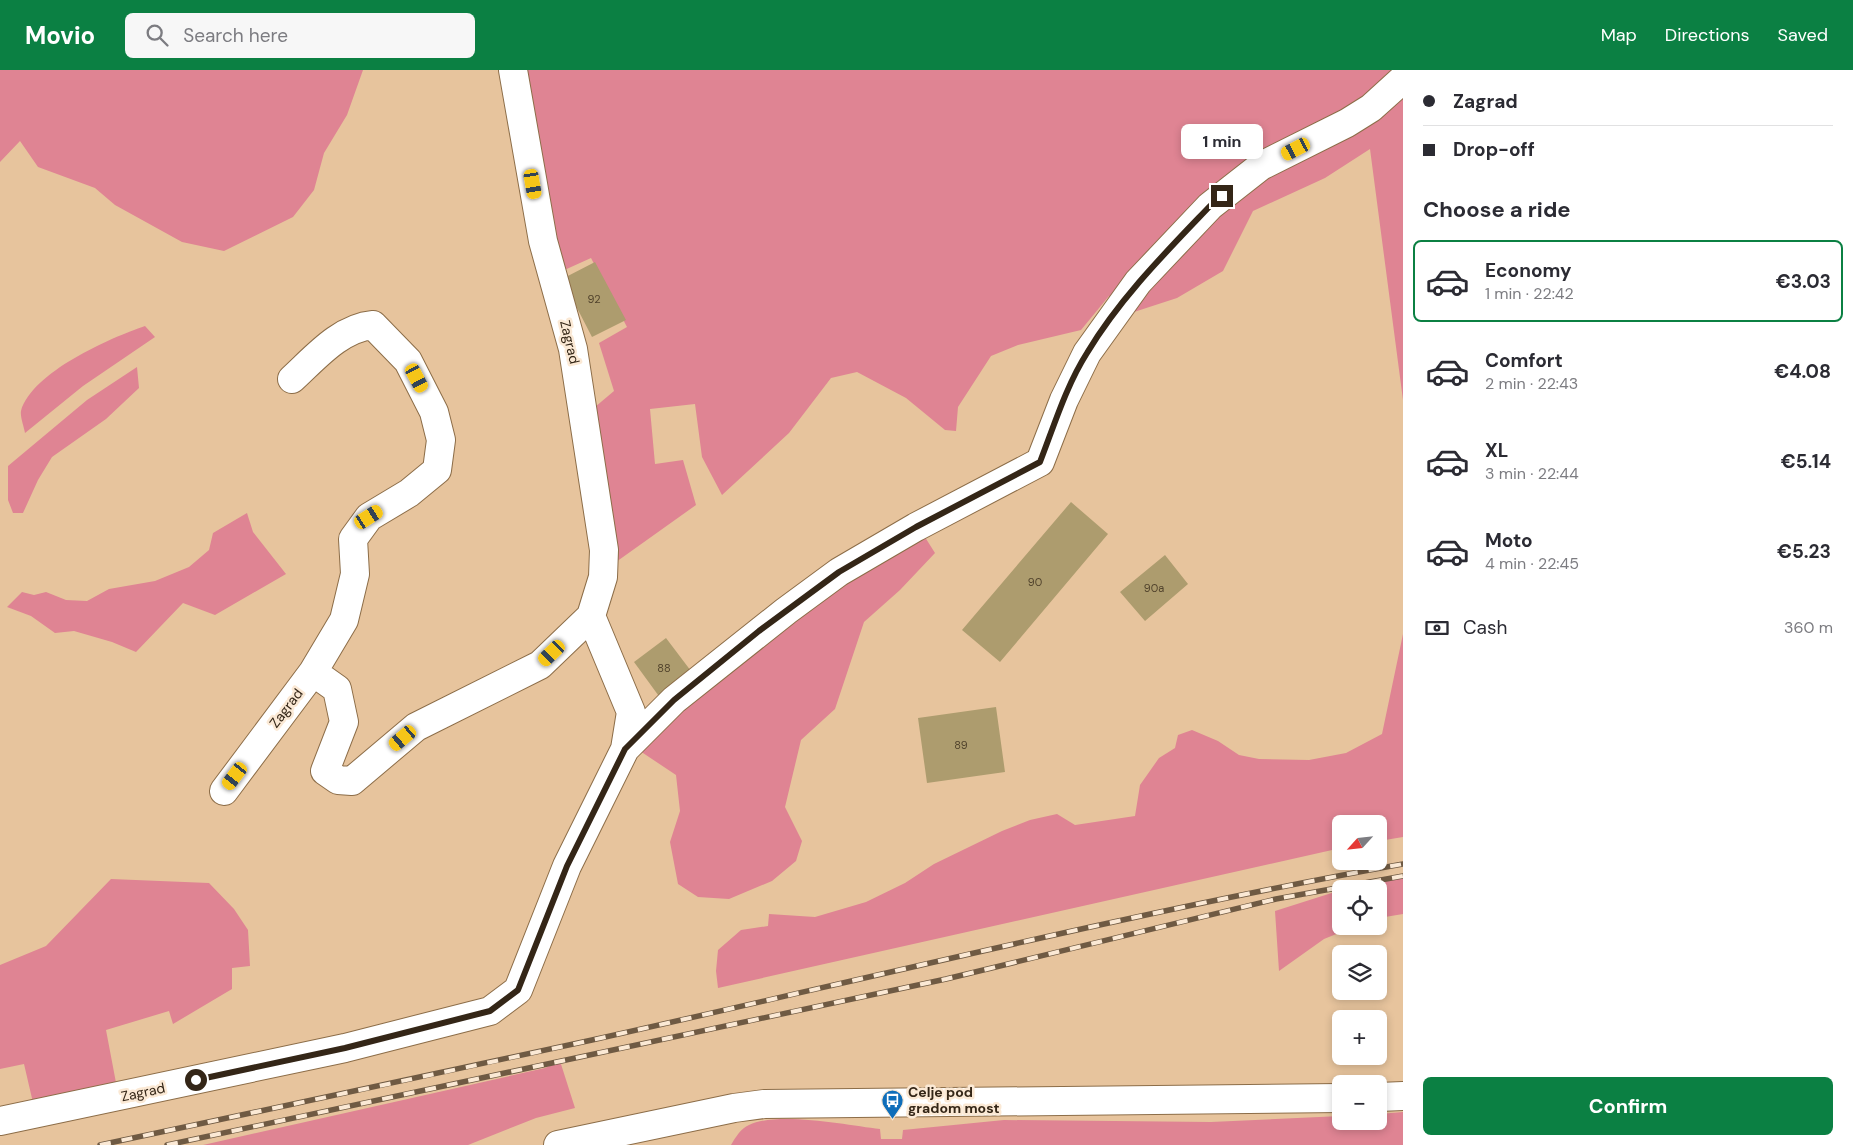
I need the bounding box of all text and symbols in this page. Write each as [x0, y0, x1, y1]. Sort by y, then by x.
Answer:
search box [125, 13, 475, 58]
text: Movio [25, 20, 95, 51]
icon: search [143, 21, 171, 49]
text: Search here [183, 23, 288, 48]
text: Map [1601, 23, 1637, 47]
text: Directions [1665, 23, 1750, 47]
text: Saved [1778, 23, 1828, 47]
text: Zagrad [1453, 89, 1518, 114]
callout: 1 min [1181, 124, 1263, 158]
text: 1 min [1203, 131, 1241, 152]
car [1279, 136, 1312, 162]
text: Drop-off [1453, 137, 1535, 162]
car [523, 168, 542, 200]
route end [1211, 185, 1233, 207]
text: Choose a ride [1423, 195, 1571, 224]
text: Economy [1485, 258, 1572, 283]
icon: car [1425, 259, 1470, 304]
text: €3.03 [1776, 269, 1831, 294]
text: 1 min · 22:42 [1485, 283, 1574, 304]
house number: 92 [587, 292, 601, 306]
street label: Zagrad [556, 318, 584, 366]
text: Comfort [1485, 348, 1563, 373]
icon: car [1425, 349, 1470, 394]
text: €4.08 [1774, 359, 1831, 384]
car [403, 361, 430, 395]
text: 2 min · 22:43 [1485, 373, 1578, 394]
text: XL [1485, 438, 1508, 463]
icon: car [1425, 439, 1470, 484]
text: €5.14 [1781, 449, 1831, 474]
text: 3 min · 22:44 [1485, 463, 1579, 484]
car [352, 503, 385, 531]
text: Moto [1485, 528, 1533, 553]
icon: car [1425, 529, 1470, 574]
text: €5.23 [1777, 539, 1831, 564]
text: 4 min · 22:45 [1485, 553, 1579, 574]
house number: 90 [1028, 575, 1042, 589]
house number: 90a [1144, 581, 1164, 595]
icon: cash [1423, 614, 1451, 642]
text: Cash [1463, 615, 1507, 640]
text: 360 m [1784, 617, 1833, 638]
car [535, 637, 568, 669]
house number: 88 [657, 661, 671, 675]
street label: Zagrad [265, 685, 307, 731]
car [386, 723, 419, 753]
house number: 89 [954, 738, 968, 752]
car [219, 760, 250, 792]
north arrow [1332, 815, 1388, 870]
map controls [1332, 815, 1387, 1130]
button: locate [1332, 880, 1387, 935]
button: layers [1332, 945, 1387, 1000]
button: + [1332, 1010, 1387, 1065]
route start [185, 1069, 207, 1091]
button: − [1332, 1075, 1387, 1130]
button: Confirm [1423, 1077, 1833, 1135]
street label: Zagrad [119, 1079, 167, 1105]
place label: Celje pod gradom most [908, 1083, 999, 1117]
bus stop icon: Celje pod gradom most [880, 1088, 904, 1119]

